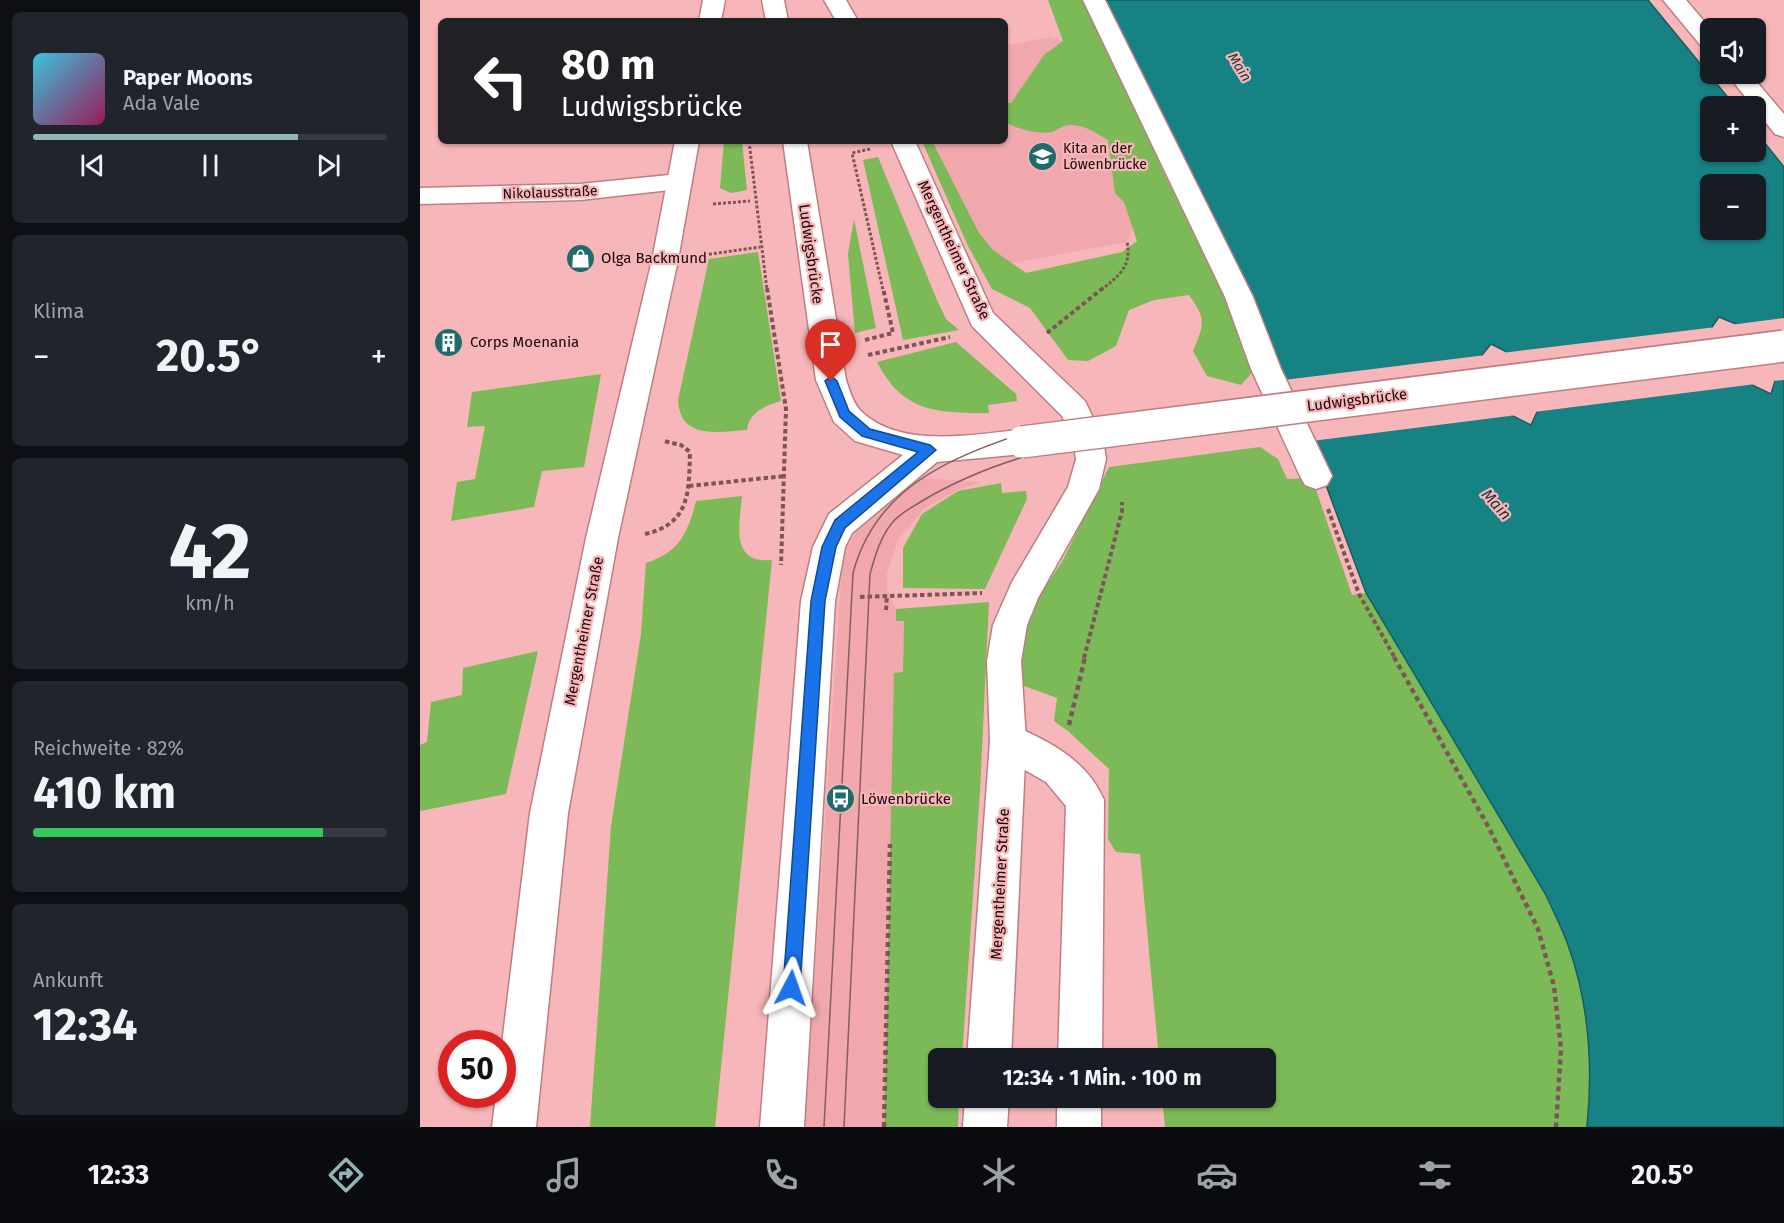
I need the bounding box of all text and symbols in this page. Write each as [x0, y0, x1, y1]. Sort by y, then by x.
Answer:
map controls [1700, 18, 1766, 240]
button: sound [1700, 18, 1766, 84]
text: 80 m [561, 40, 655, 90]
icon: left [462, 42, 540, 120]
water label: Main [1224, 50, 1255, 85]
text: Paper Moons [123, 64, 253, 91]
text: Ada Vale [123, 91, 200, 115]
text: Ludwigsbrücke [561, 91, 743, 123]
button: + [1700, 96, 1766, 162]
school or university icon: Kita an der Löwenbrücke [1026, 140, 1058, 172]
place label: Kita an der Löwenbrücke [1063, 140, 1147, 173]
icon: previous [76, 149, 109, 182]
icon: pause [194, 149, 227, 182]
icon: next [312, 149, 345, 182]
button: − [1700, 174, 1766, 240]
street label: Mergentheimer Straße [914, 178, 994, 322]
street label: Nikolausstraße [502, 182, 598, 203]
street label: Ludwigsbrücke [795, 203, 827, 305]
shop icon: Olga Backmund [564, 242, 596, 274]
place label: Olga Backmund [601, 249, 707, 267]
text: Klima [33, 299, 84, 323]
pin [805, 319, 856, 381]
building icon: Corps Moenania [433, 326, 465, 358]
icon: arrive [814, 328, 847, 361]
text: 20.5° [156, 329, 264, 383]
place label: Corps Moenania [470, 333, 579, 351]
text: − [33, 337, 50, 377]
text: + [371, 337, 387, 377]
street label: Ludwigsbrücke [1306, 385, 1408, 415]
water label: Main [1478, 485, 1515, 524]
text: 42 [169, 505, 251, 599]
street label: Mergentheimer Straße [561, 555, 607, 707]
text: km/h [185, 591, 235, 615]
text: Reichweite · 82% [33, 736, 184, 760]
text: 410 km [33, 766, 176, 820]
bus stop icon: Löwenbrücke [824, 783, 856, 815]
place label: Löwenbrücke [861, 790, 951, 808]
street label: Mergentheimer Straße [987, 808, 1013, 960]
position arrow [759, 956, 823, 1020]
text: Ankunft [33, 968, 104, 992]
text: 12:34 [33, 998, 137, 1052]
speed limit sign: 50 [438, 1030, 516, 1108]
text: 12:34 · 1 Min. · 100 m [1002, 1064, 1202, 1091]
icon: directions [325, 1154, 367, 1196]
icon: music [543, 1154, 585, 1196]
icon: phone [760, 1154, 802, 1196]
icon: climate [978, 1154, 1020, 1196]
icon: car [1196, 1154, 1238, 1196]
icon: filters [1414, 1154, 1456, 1196]
text: 12:33 [88, 1159, 149, 1191]
text: 20.5° [1631, 1159, 1696, 1191]

